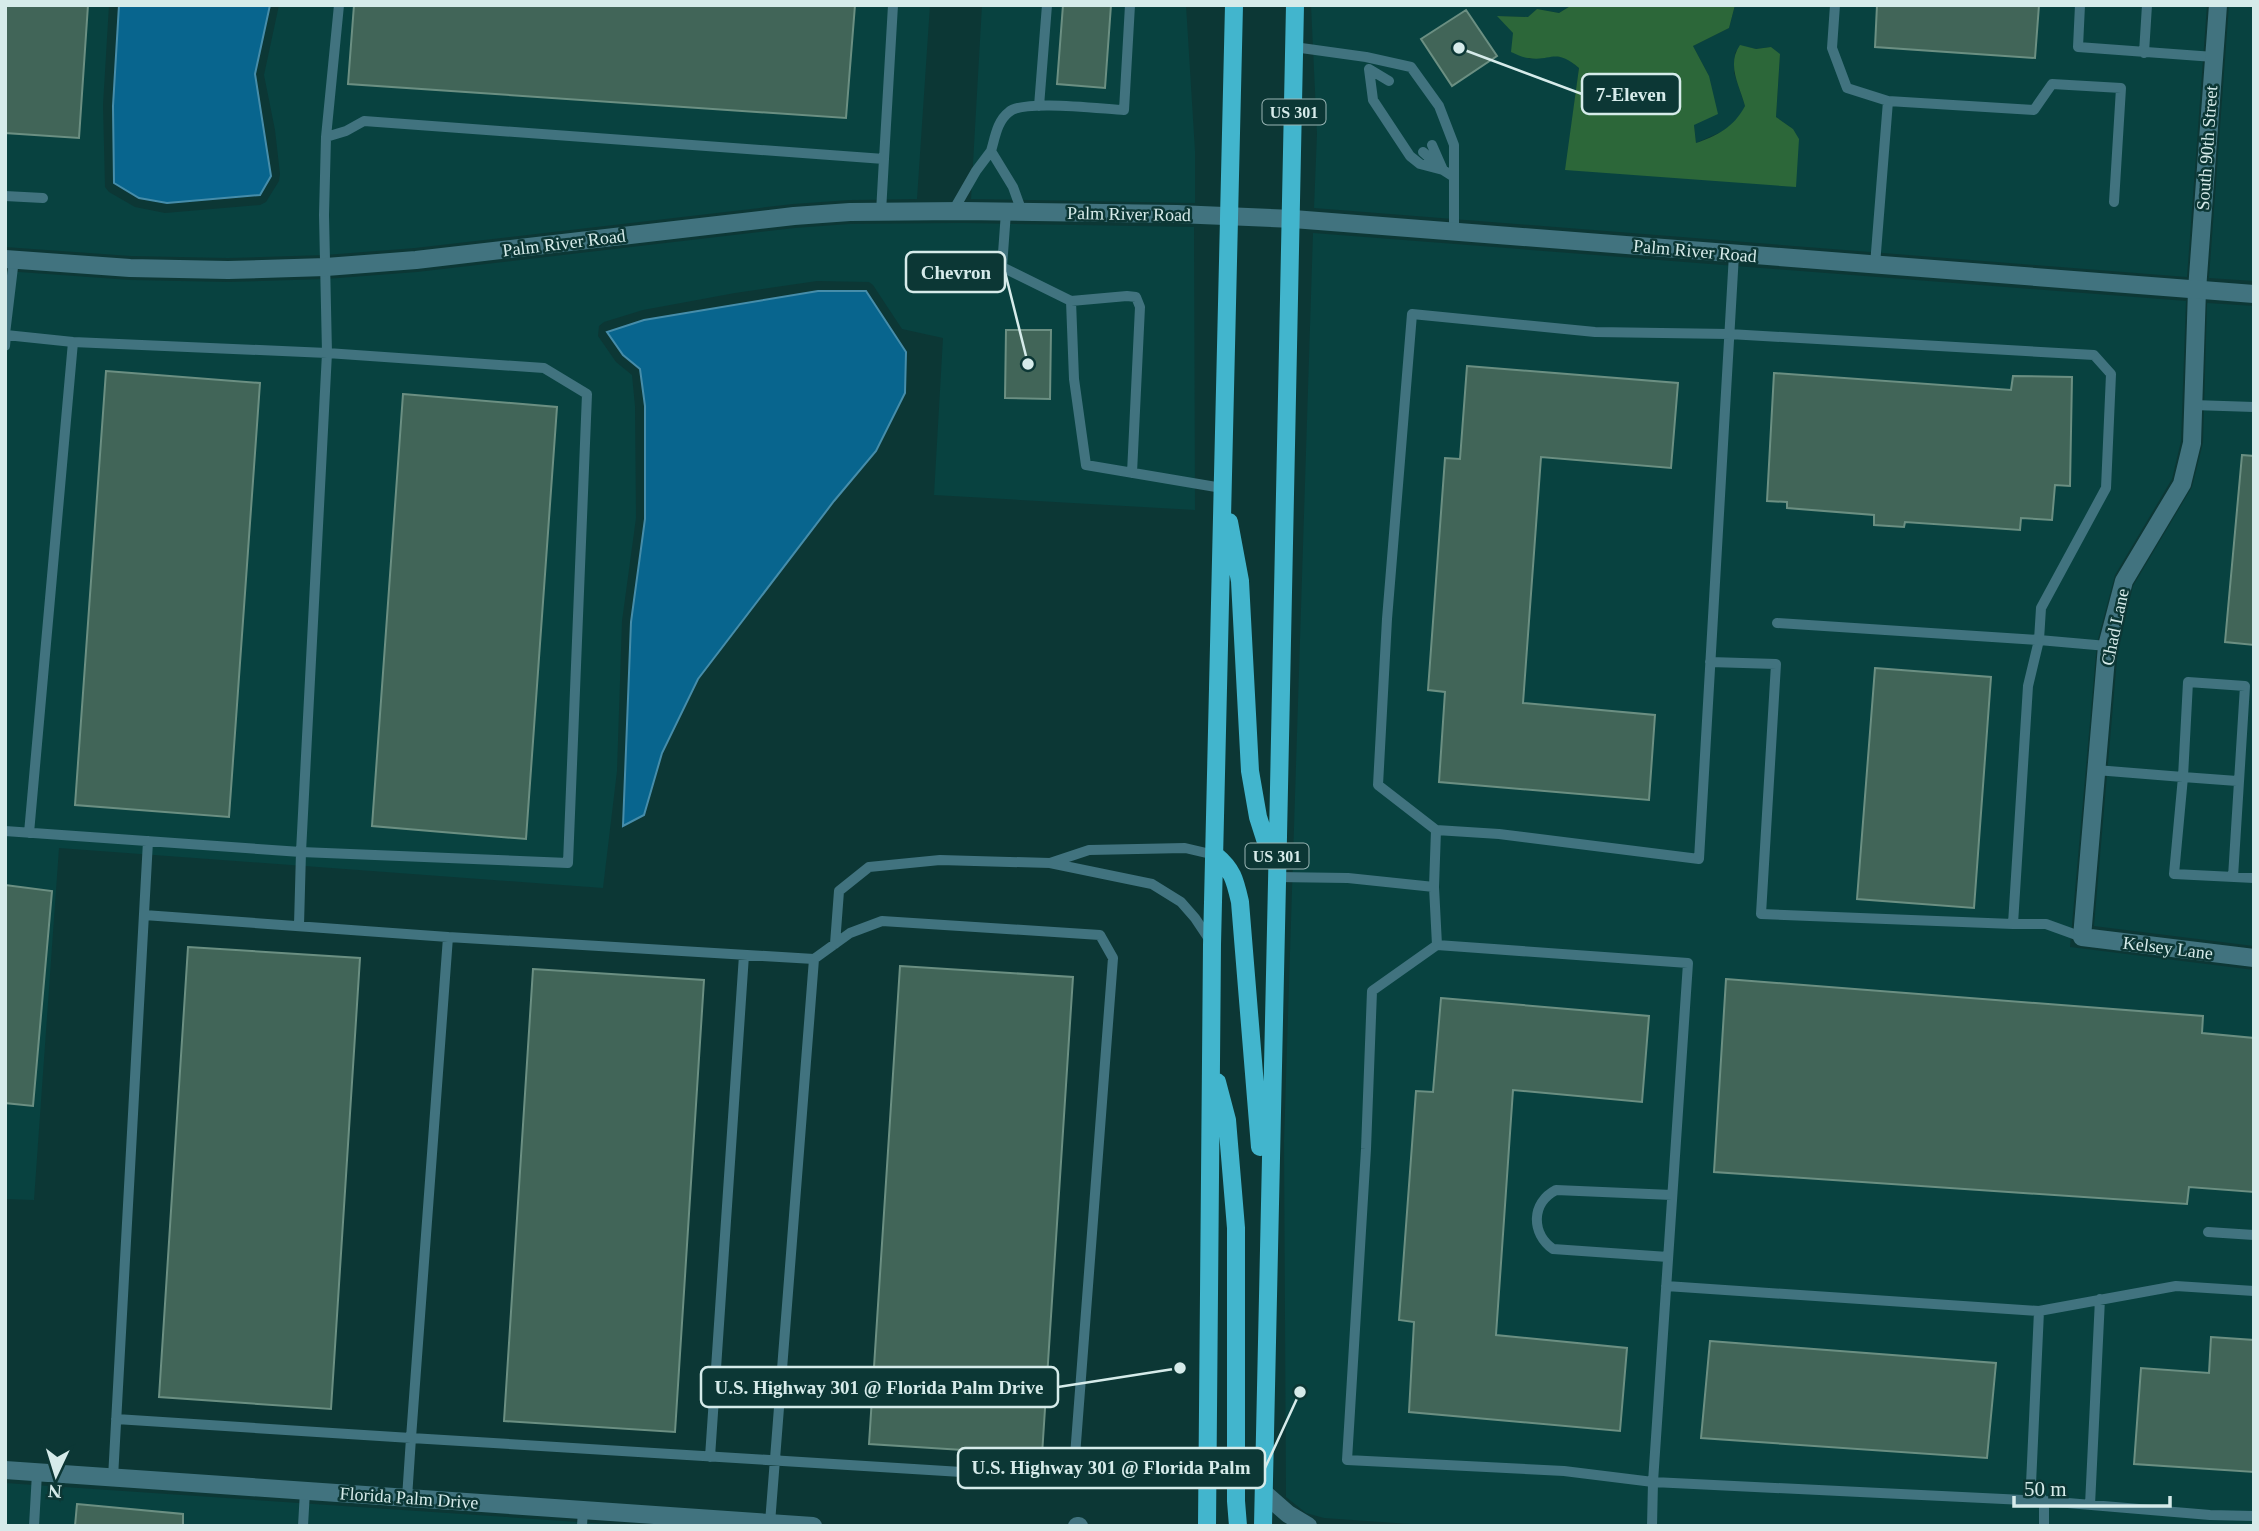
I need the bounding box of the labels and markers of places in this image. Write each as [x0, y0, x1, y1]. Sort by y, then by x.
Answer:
callout: 7-Eleven [1582, 74, 1680, 114]
callout: Chevron [906, 252, 1005, 292]
callout: U.S. Highway 301 @ Florida Palm Drive [701, 1367, 1058, 1407]
callout: U.S. Highway 301 @ Florida Palm [958, 1448, 1265, 1488]

